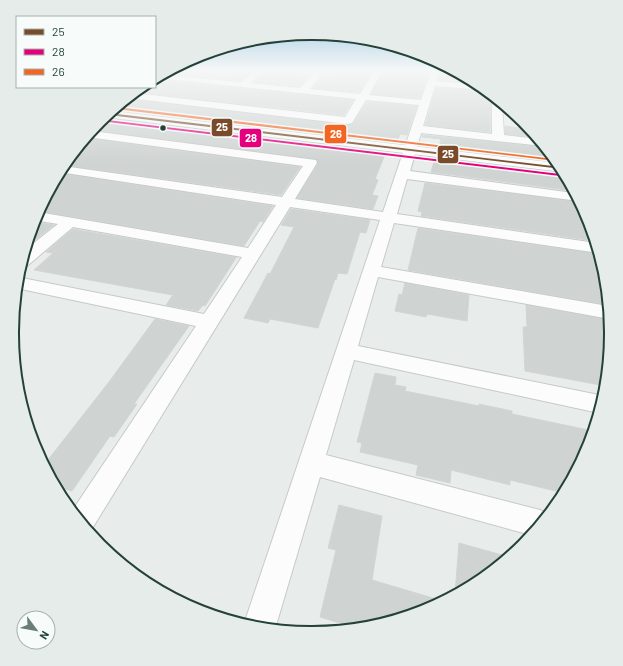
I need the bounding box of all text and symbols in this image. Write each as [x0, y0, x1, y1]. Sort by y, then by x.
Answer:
legend [16, 16, 156, 88]
text: 25 [52, 24, 65, 38]
text: 28 [52, 44, 65, 58]
text: 26 [52, 64, 65, 78]
line badge: 25 [211, 118, 233, 137]
text: 25 [216, 120, 228, 133]
unlabelled marker [158, 123, 168, 133]
line badge: 26 [324, 124, 347, 144]
text: 26 [330, 127, 342, 140]
line badge: 28 [239, 128, 262, 148]
text: 28 [245, 131, 257, 144]
line badge: 25 [437, 145, 459, 164]
text: 25 [442, 147, 454, 160]
north arrow [16, 610, 56, 650]
text: N [37, 629, 52, 642]

